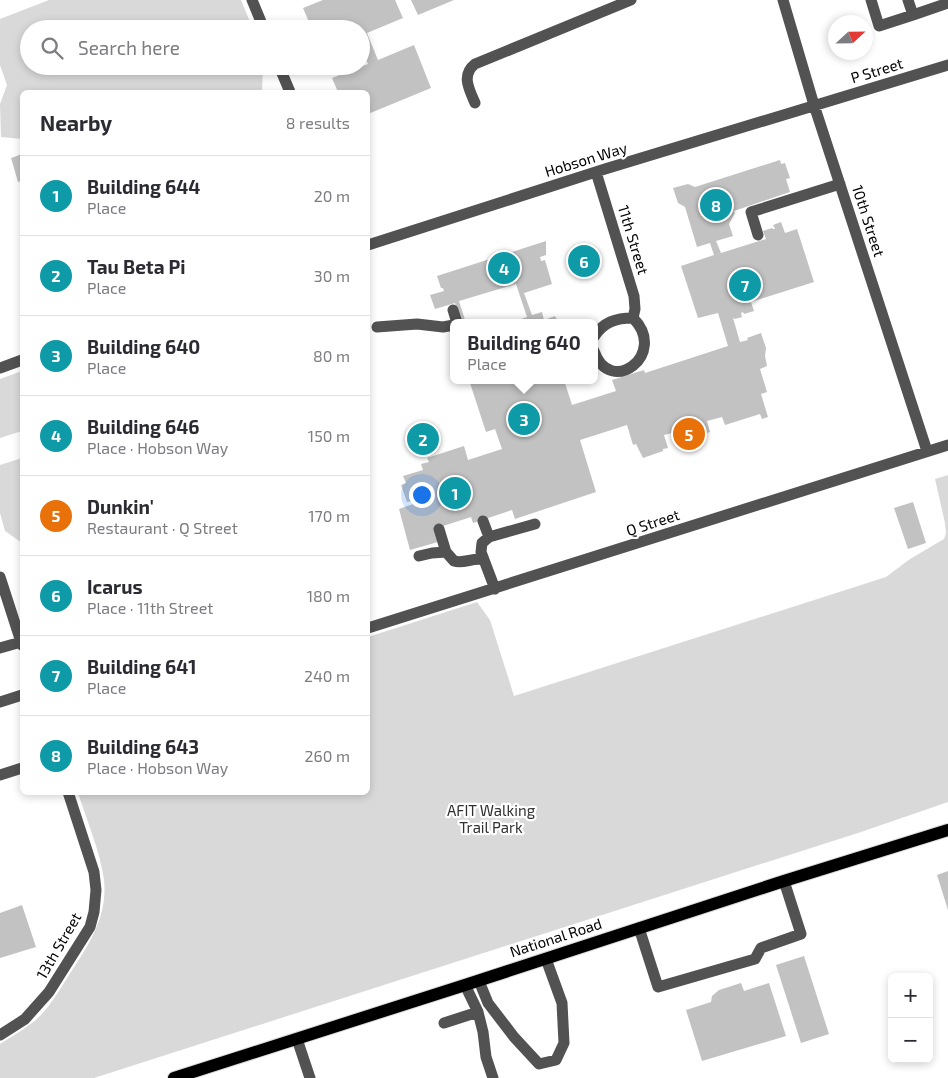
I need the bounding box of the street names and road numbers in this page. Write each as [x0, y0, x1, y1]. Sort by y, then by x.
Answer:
street label: P Street [848, 54, 905, 86]
street label: Hobson Way [542, 138, 629, 180]
street label: 10th Street [849, 182, 889, 259]
street label: 11th Street [615, 203, 653, 277]
street label: Q Street [624, 505, 682, 540]
street label: 13th Street [32, 909, 85, 982]
street label: National Road [507, 914, 604, 960]

